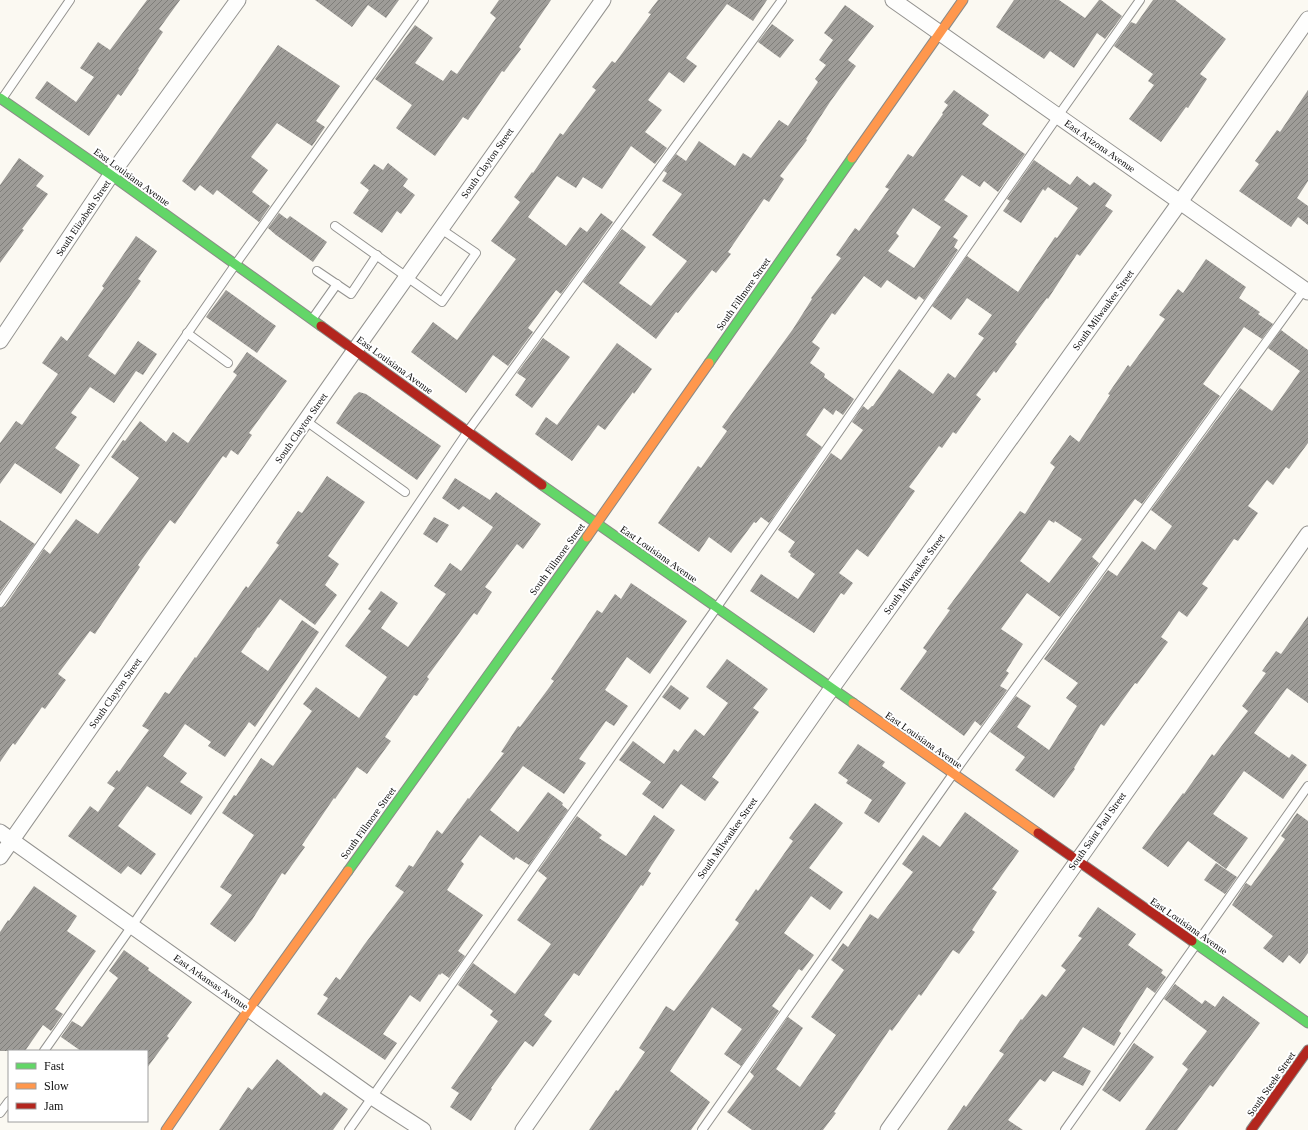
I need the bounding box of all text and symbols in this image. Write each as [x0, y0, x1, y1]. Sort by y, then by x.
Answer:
street label: East Arizona Avenue [1063, 117, 1138, 175]
street label: South Clayton Street [459, 126, 516, 200]
street label: East Louisiana Avenue [92, 146, 173, 209]
street label: South Elizabeth Street [53, 178, 113, 258]
street label: South Fillmore Street [714, 255, 772, 332]
street label: South Milwaukee Street [1070, 267, 1136, 352]
street label: East Louisiana Avenue [355, 334, 436, 397]
street label: South Clayton Street [273, 391, 330, 465]
street label: South Fillmore Street [527, 521, 587, 597]
street label: East Louisiana Avenue [618, 523, 700, 585]
street label: South Milwaukee Street [881, 531, 947, 616]
street label: South Clayton Street [87, 656, 144, 730]
street label: East Louisiana Avenue [883, 709, 965, 771]
street label: South Fillmore Street [338, 785, 398, 861]
street label: South Saint Paul Street [1066, 790, 1128, 872]
street label: South Milwaukee Street [695, 795, 759, 881]
street label: East Louisiana Avenue [1148, 895, 1230, 957]
street label: East Arkansas Avenue [172, 952, 251, 1012]
street label: South Steele Street [1245, 1049, 1297, 1118]
legend [8, 1050, 148, 1122]
text: Fast [44, 1059, 65, 1073]
text: Slow [44, 1079, 69, 1093]
text: Jam [44, 1099, 64, 1113]

